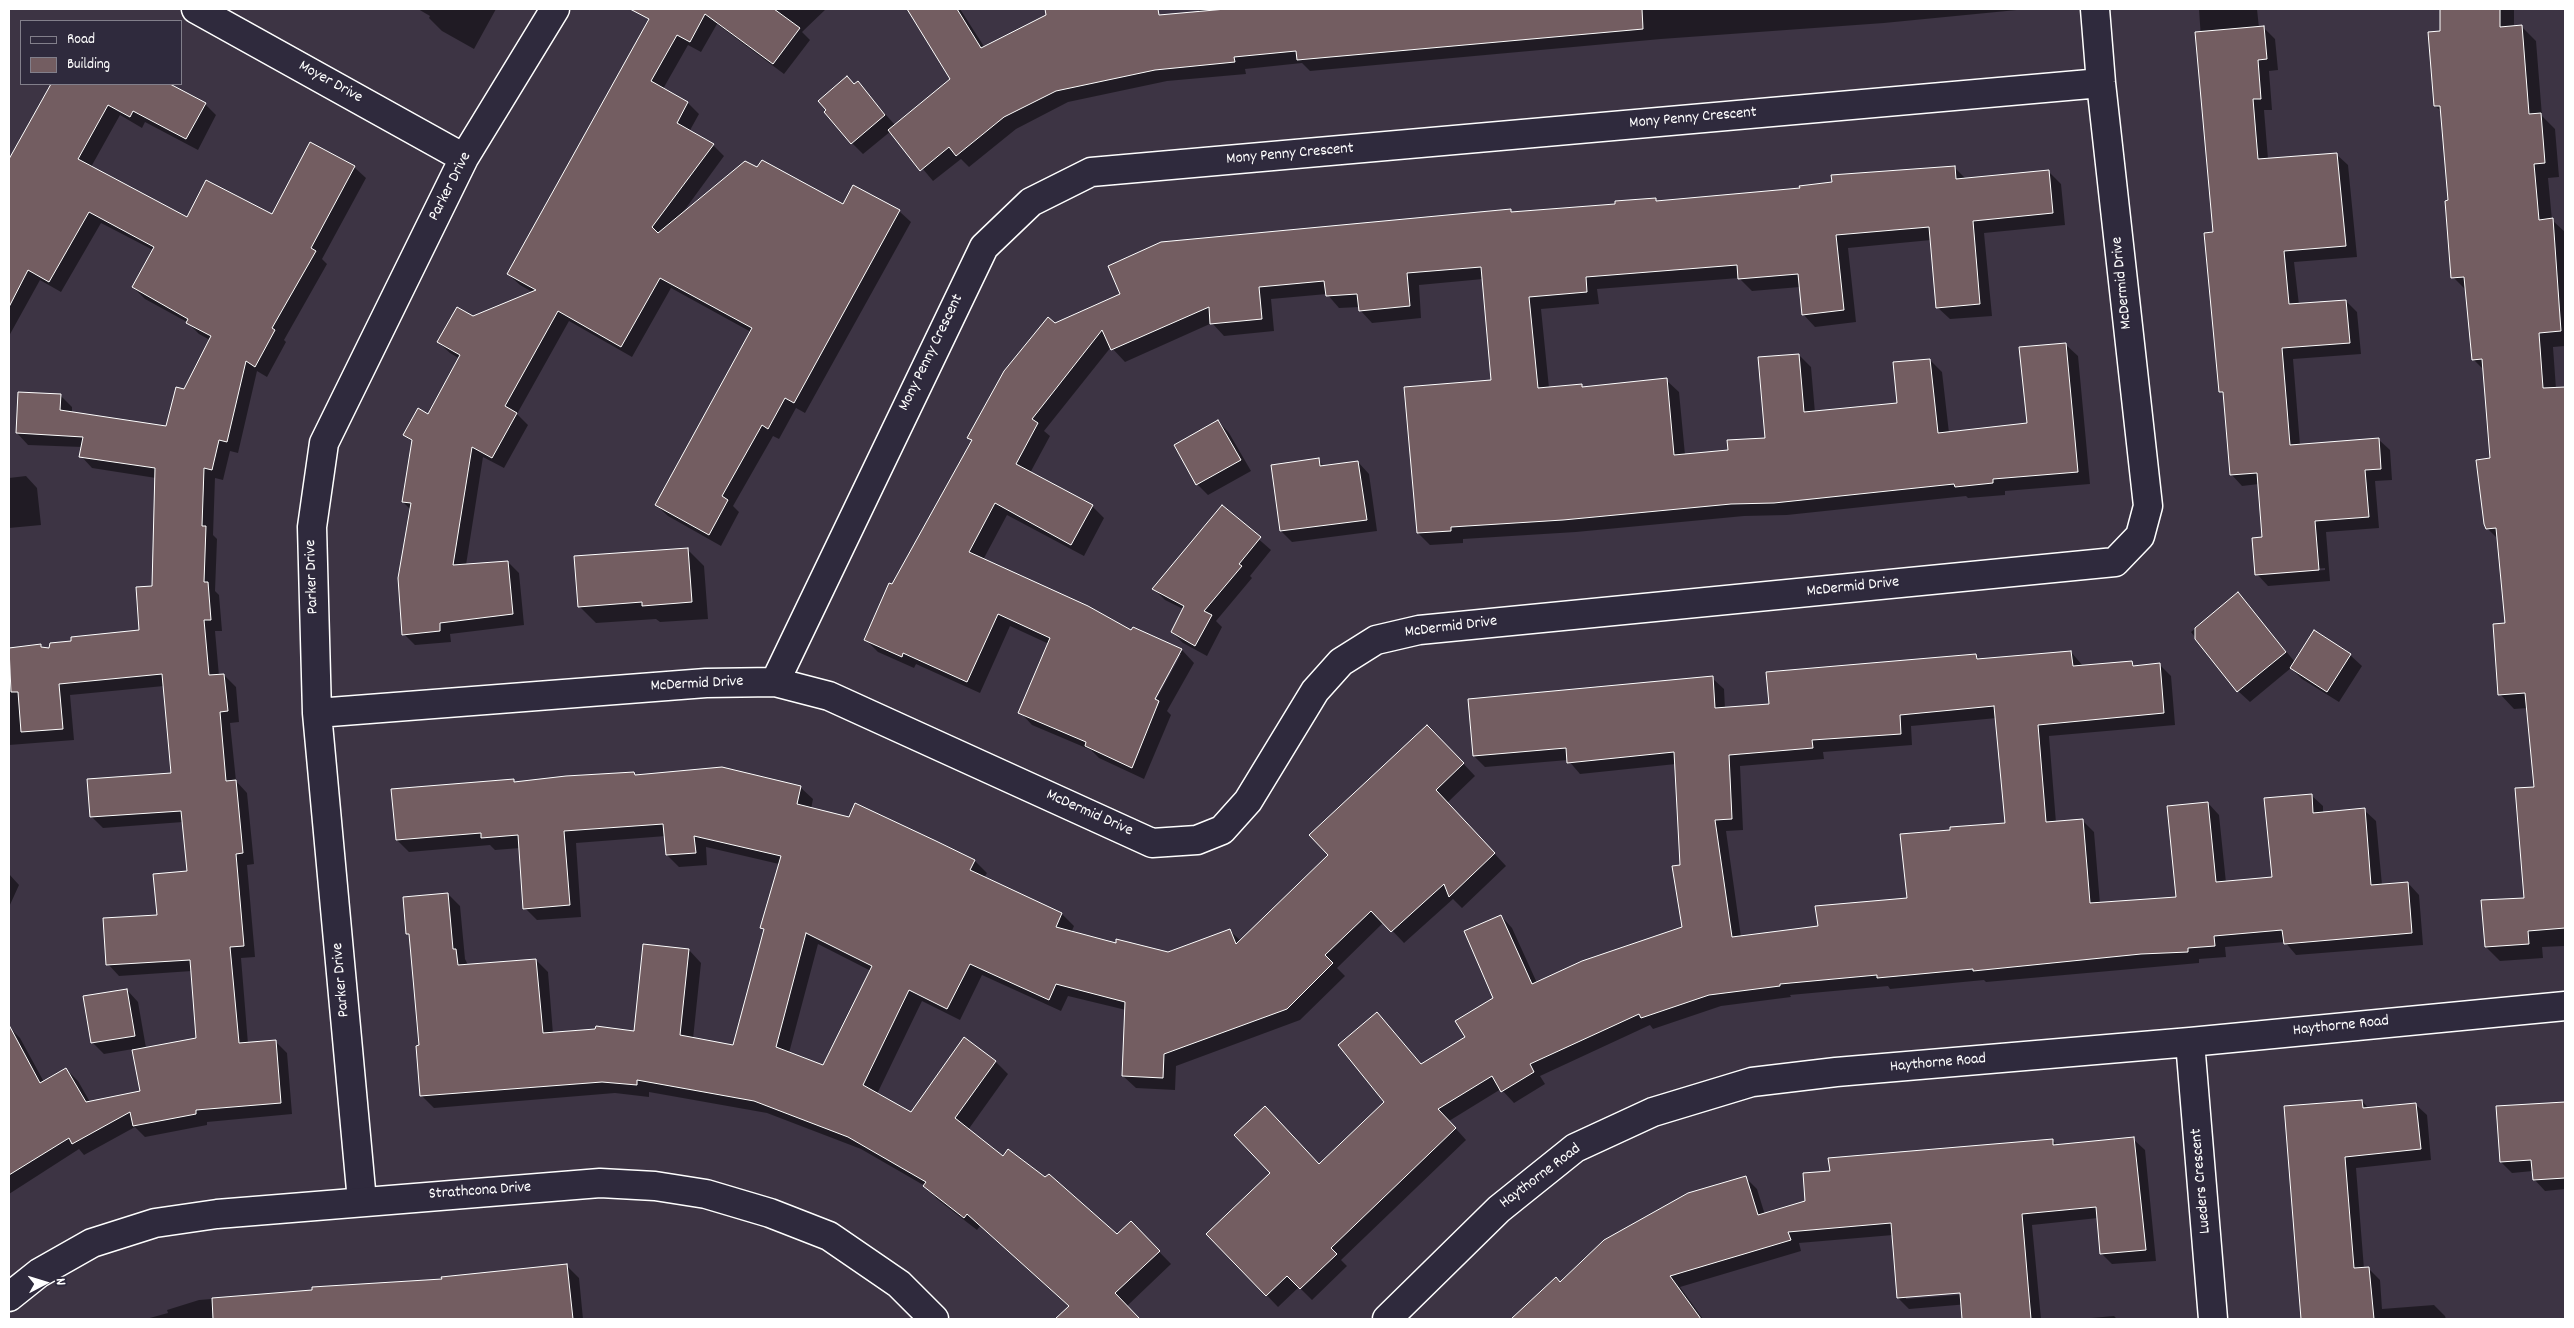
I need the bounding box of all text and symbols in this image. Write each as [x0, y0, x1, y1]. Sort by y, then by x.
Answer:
legend [20, 20, 182, 85]
text: Road [67, 29, 95, 51]
text: Building [67, 54, 110, 76]
street label: Moyer Drive [295, 58, 365, 108]
street label: Mony Penny Crescent [1629, 104, 1757, 134]
street label: Mony Penny Crescent [1226, 140, 1354, 170]
street label: Parker Drive [425, 149, 477, 225]
street label: McDermid Drive [2109, 236, 2137, 330]
street label: Mony Penny Crescent [895, 291, 969, 415]
street label: Parker Drive [302, 539, 324, 615]
street label: McDermid Drive [1806, 574, 1900, 602]
street label: McDermid Drive [1404, 613, 1498, 643]
street label: McDermid Drive [650, 673, 744, 697]
street label: McDermid Drive [1043, 786, 1135, 842]
street label: Parker Drive [329, 942, 355, 1018]
street label: Haythorne Road [2292, 1012, 2390, 1042]
street label: Haythorne Road [1889, 1050, 1987, 1078]
street label: Lueders Crescent [2188, 1127, 2216, 1235]
street label: Haythorne Road [1497, 1140, 1585, 1214]
street label: Strathcona Drive [428, 1179, 532, 1205]
north arrow [20, 1258, 70, 1308]
text: N [50, 1277, 70, 1286]

